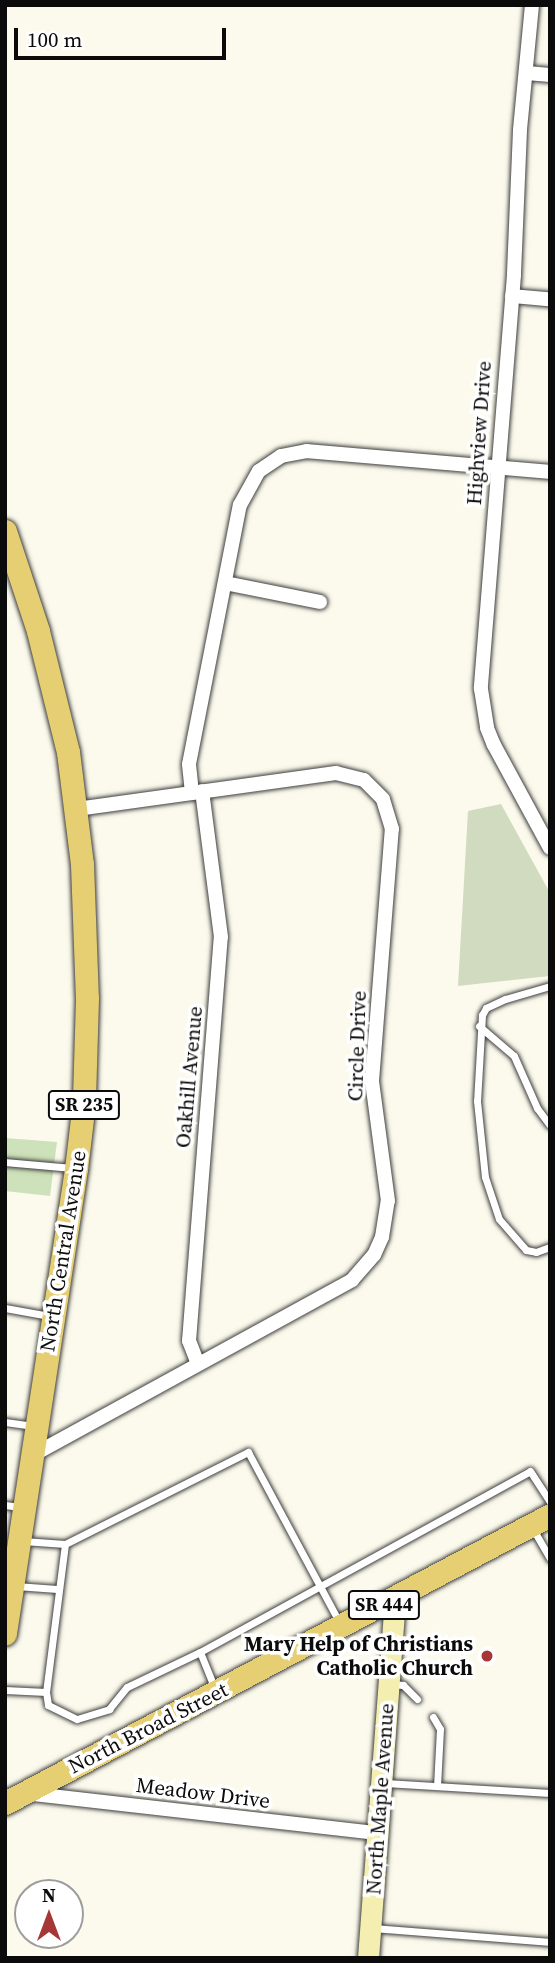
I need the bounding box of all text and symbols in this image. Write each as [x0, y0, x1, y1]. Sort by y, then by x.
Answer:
scale bar [18, 14, 229, 58]
text: 100 m [27, 25, 82, 54]
street label: Highview Drive [461, 360, 497, 506]
street label: Circle Drive [342, 990, 372, 1102]
street label: Oakhill Avenue [170, 1005, 208, 1149]
road number: SR 235 [47, 1090, 121, 1120]
street label: North Central Avenue [35, 1149, 91, 1353]
road number: SR 444 [347, 1590, 421, 1620]
place label: Mary Help of Christians Catholic Church [244, 1631, 473, 1681]
marker: Mary Help of Christians Catholic Church [479, 1648, 495, 1664]
street label: North Broad Street [64, 1677, 232, 1779]
street label: North Maple Avenue [361, 1702, 399, 1896]
street label: Meadow Drive [135, 1772, 271, 1814]
north arrow [14, 1879, 84, 1949]
text: N [42, 1882, 56, 1908]

